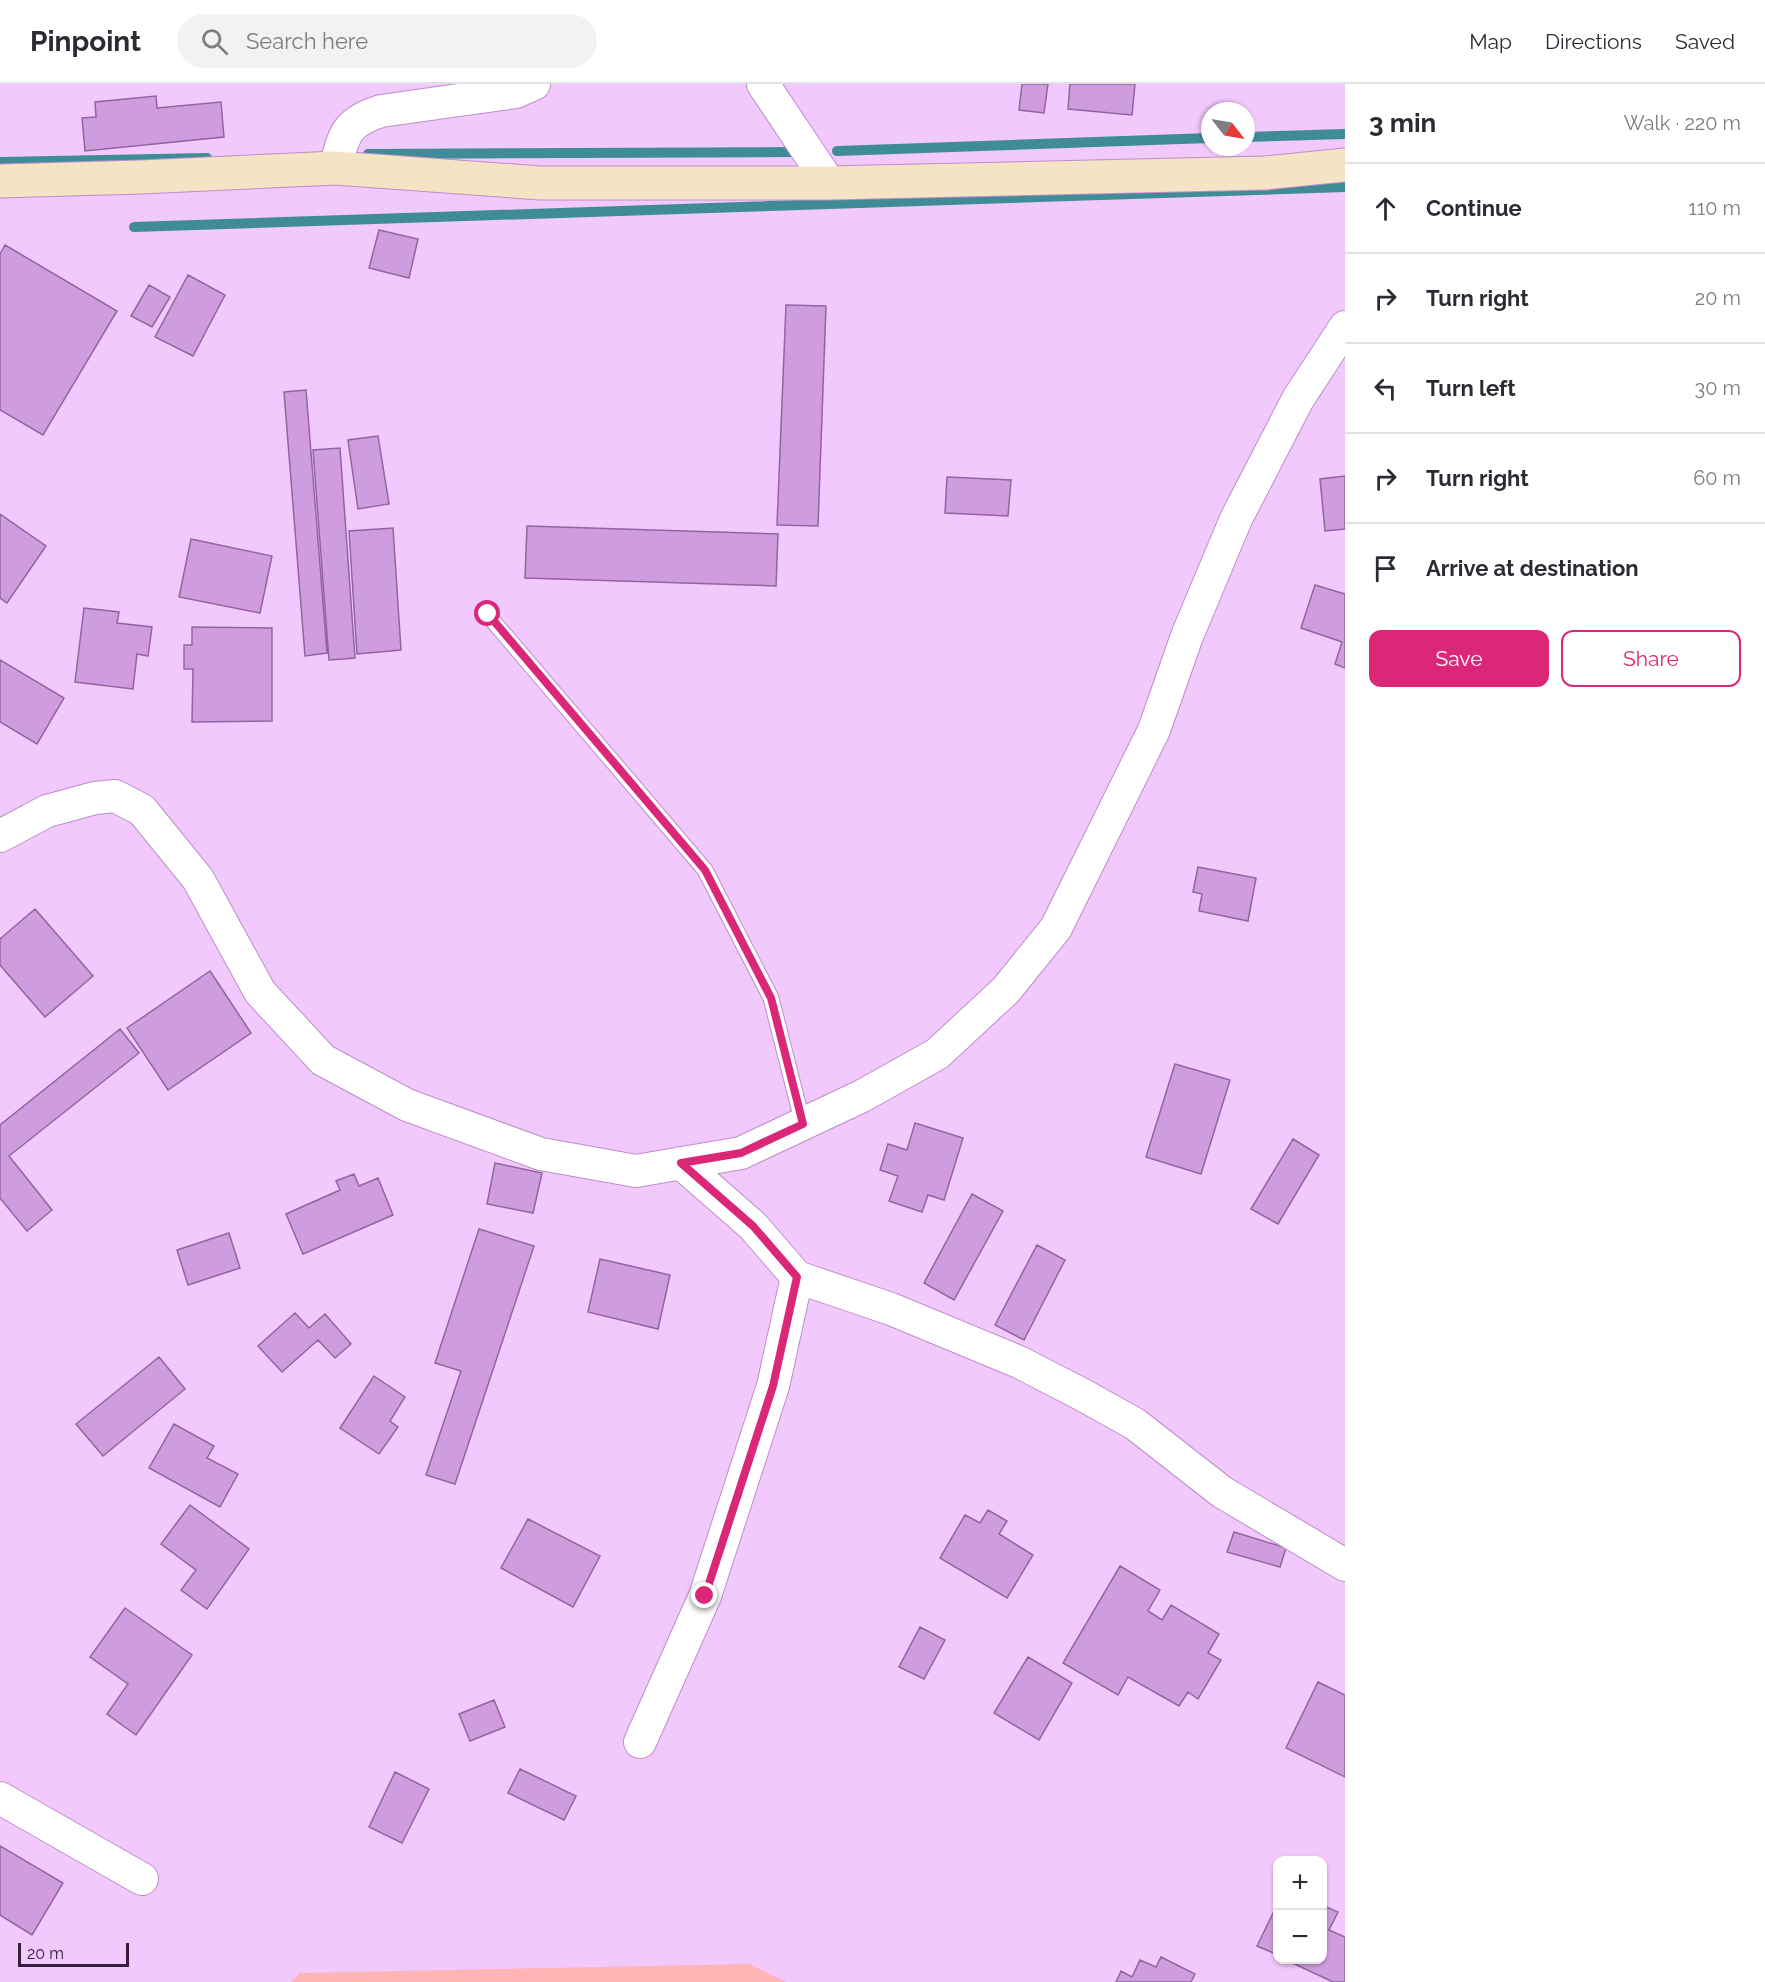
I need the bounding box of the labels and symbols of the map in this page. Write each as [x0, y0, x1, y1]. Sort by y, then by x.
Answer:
north arrow [1201, 102, 1255, 156]
route start [474, 600, 500, 626]
route end [691, 1582, 717, 1608]
scale bar [18, 1940, 129, 1968]

